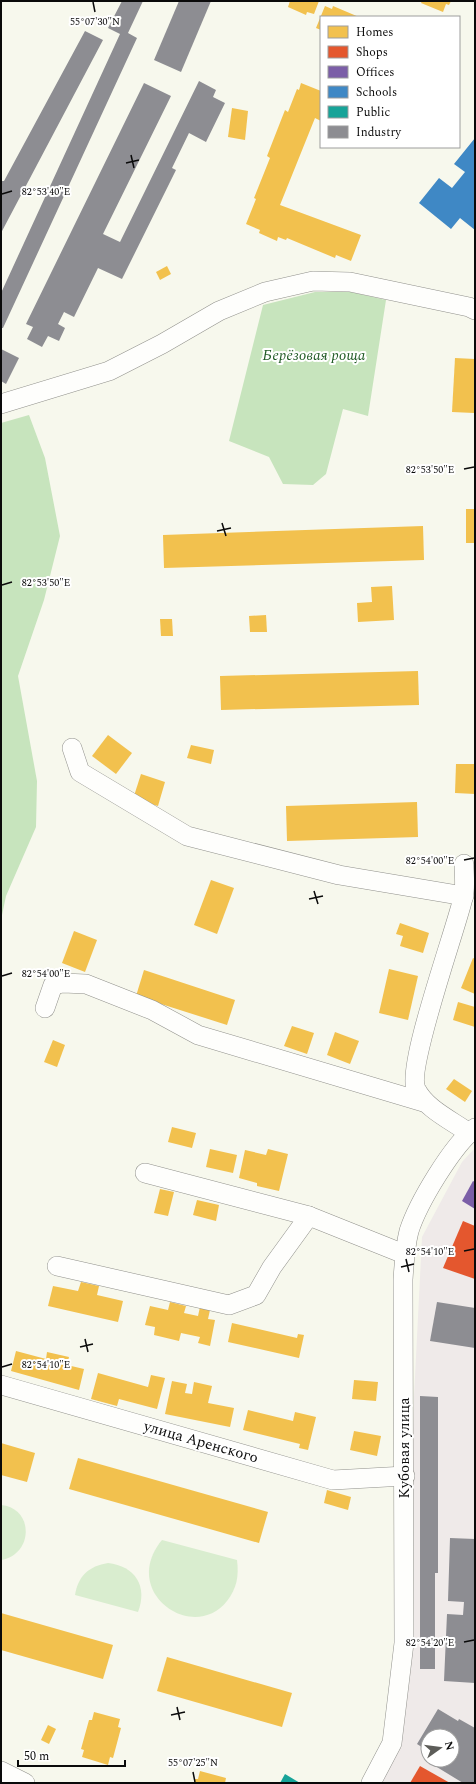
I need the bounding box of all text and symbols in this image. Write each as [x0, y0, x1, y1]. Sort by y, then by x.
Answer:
text: 55°07'30"N [70, 14, 120, 30]
legend [320, 16, 460, 148]
text: Homes [356, 23, 394, 42]
text: Shops [356, 43, 388, 62]
text: Offices [356, 63, 395, 82]
text: Schools [356, 83, 397, 102]
text: Public [356, 103, 390, 122]
text: Industry [356, 123, 402, 142]
text: 82°53'40"E [22, 184, 70, 200]
park label: Берёзовая роща [263, 344, 366, 367]
text: 82°53'50"E [406, 462, 454, 478]
text: 82°53'50"E [22, 575, 70, 591]
text: 82°54'00"E [406, 853, 454, 869]
text: 82°54'00"E [22, 966, 70, 982]
text: 82°54'10"E [406, 1244, 454, 1260]
text: 82°54'10"E [22, 1357, 70, 1373]
street label: Кубовая улица [393, 1397, 416, 1499]
street label: улица Аренского [140, 1414, 261, 1469]
text: 82°54'20"E [406, 1635, 454, 1651]
north arrow [420, 1728, 460, 1768]
text: N [440, 1739, 459, 1752]
scale bar [18, 1742, 125, 1768]
text: 50 m [24, 1747, 49, 1766]
text: 55°07'25"N [168, 1755, 218, 1771]

